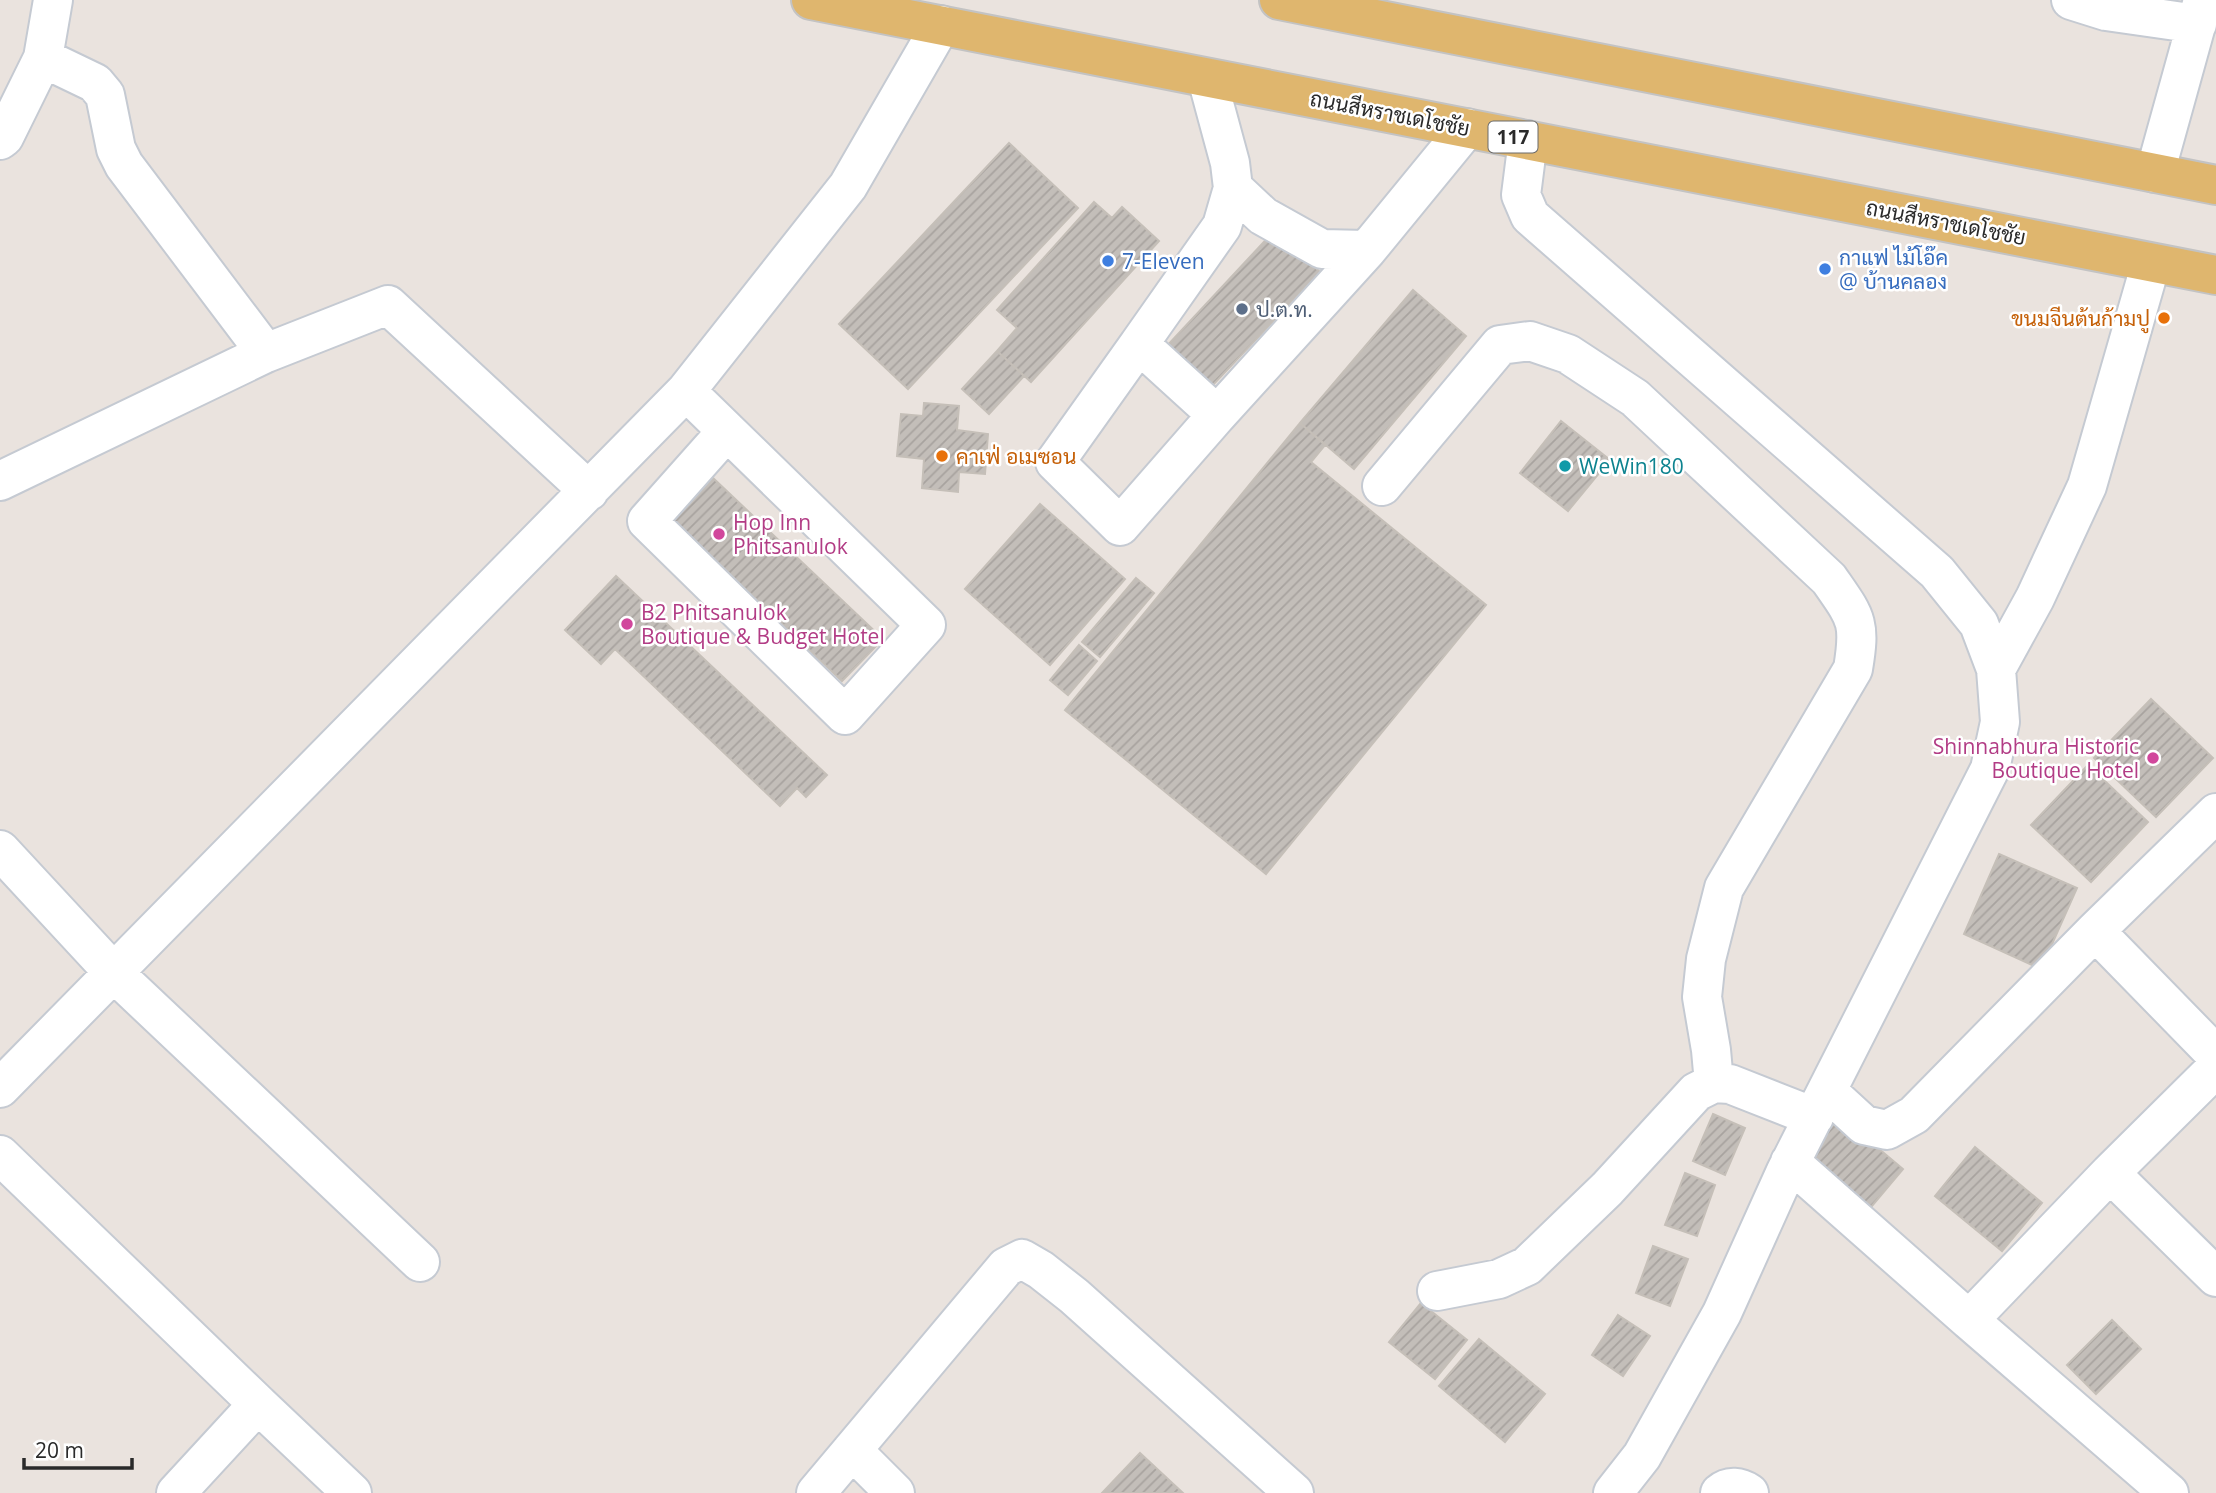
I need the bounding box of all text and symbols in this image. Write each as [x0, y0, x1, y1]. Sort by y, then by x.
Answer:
street label: ถนนสีหราชเดโชชัย [1308, 84, 1472, 142]
road number: 117 [1488, 122, 1538, 153]
street label: ถนนสีหราชเดโชชัย [1864, 193, 2028, 251]
place label: กาแฟ ไม้โอ๊ค @ บ้านคลอง [1839, 243, 1948, 295]
place label: 7-Eleven [1122, 247, 1205, 275]
marker: 7-Eleven [1100, 253, 1116, 269]
marker: กาแฟ ไม้โอ๊ค @ บ้านคลอง [1817, 261, 1833, 277]
place label: ป.ต.ท. [1256, 295, 1313, 323]
marker: ป.ต.ท. [1234, 301, 1250, 317]
place label: ขนมจีนต้นก้ามปู [2011, 304, 2150, 334]
marker: ขนมจีนต้นก้ามปู [2156, 310, 2172, 326]
place label: คาเฟ่ อเมซอน [956, 442, 1076, 470]
marker: คาเฟ่ อเมซอน [934, 448, 950, 464]
place label: WeWin180 [1579, 452, 1684, 480]
marker: WeWin180 [1557, 458, 1573, 474]
place label: Hop Inn Phitsanulok [733, 508, 848, 560]
marker: Hop Inn Phitsanulok [711, 526, 727, 542]
place label: B2 Phitsanulok Boutique & Budget Hotel [641, 598, 885, 650]
marker: B2 Phitsanulok Boutique & Budget Hotel [619, 616, 635, 632]
place label: Shinnabhura Historic Boutique Hotel [1933, 732, 2139, 784]
marker: Shinnabhura Historic Boutique Hotel [2145, 750, 2161, 766]
scale bar [24, 1426, 133, 1470]
text: 20 m [35, 1436, 84, 1464]

